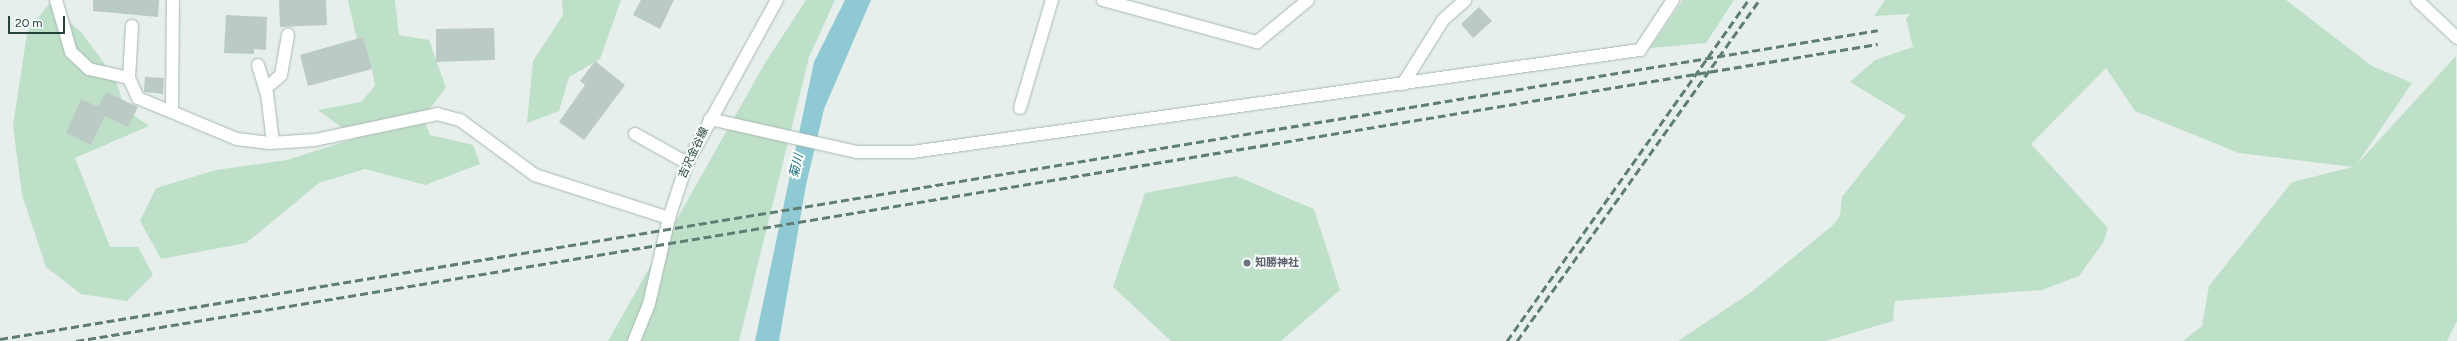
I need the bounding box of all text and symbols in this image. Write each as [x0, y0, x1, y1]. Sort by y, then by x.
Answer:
scale bar [10, 8, 67, 34]
text: 20 m [15, 16, 43, 30]
street label: 吉沢金谷線 [676, 125, 712, 181]
water label: 菊川 [787, 153, 807, 179]
place label: 知勝神社 [1255, 256, 1299, 270]
marker: 知勝神社 [1242, 258, 1252, 268]

